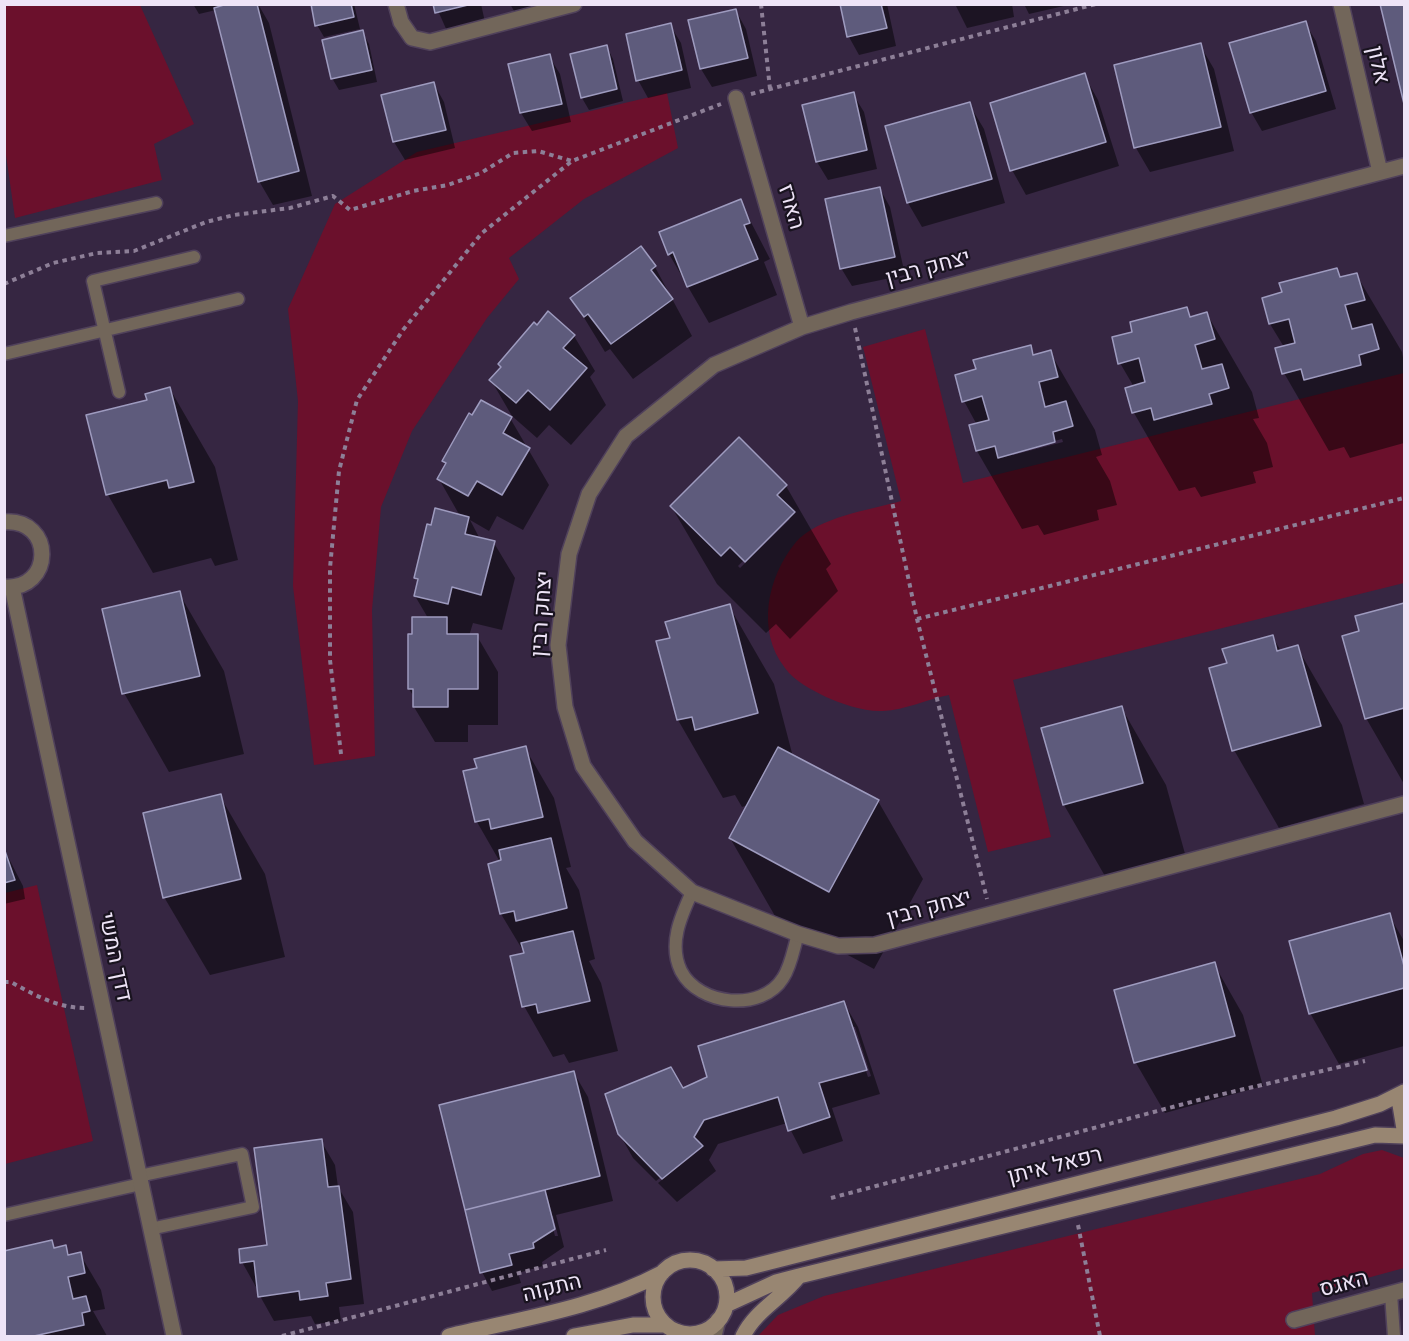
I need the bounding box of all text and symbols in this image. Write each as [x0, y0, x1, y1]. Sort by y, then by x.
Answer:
street label: אלון [1361, 43, 1395, 87]
street label: הארז [772, 181, 810, 233]
street label: יצחק רבין [883, 244, 973, 292]
street label: יצחק רבין [526, 570, 558, 658]
street label: יצחק רבין [884, 884, 974, 932]
street label: דדך המשי [93, 910, 137, 1004]
street label: רפאל איתן [1005, 1142, 1105, 1190]
street label: האגס [1317, 1265, 1371, 1303]
street label: התקוה [520, 1268, 584, 1308]

